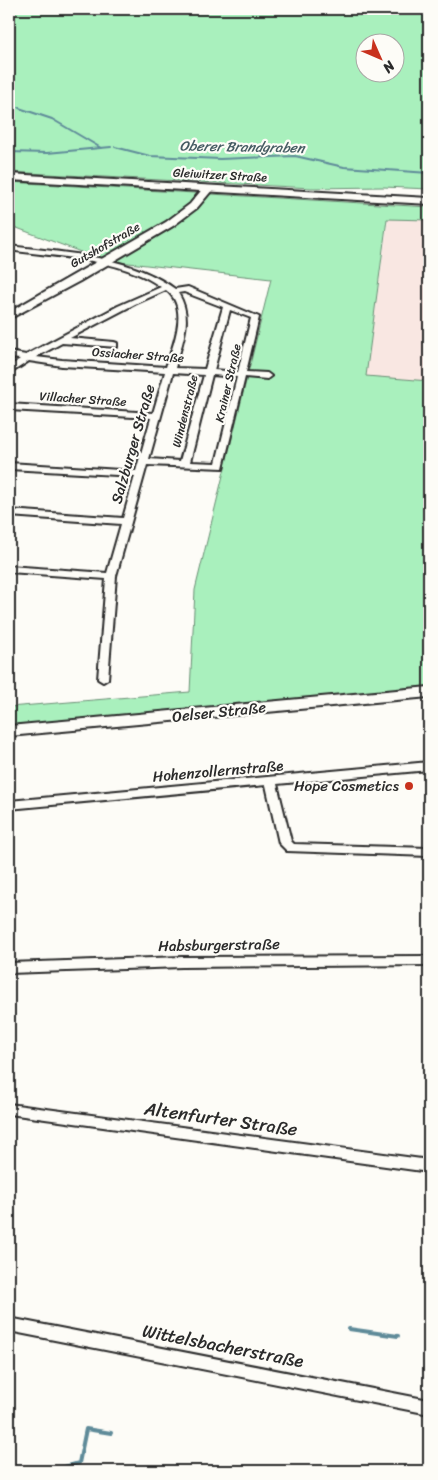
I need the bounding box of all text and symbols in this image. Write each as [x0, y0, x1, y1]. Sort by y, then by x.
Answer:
north arrow [356, 32, 406, 82]
text: N [376, 54, 402, 79]
water label: Oberer Brandgraben [179, 133, 306, 161]
street label: Gleiwitzer Straße [172, 162, 268, 188]
street label: Gutshofstraße [66, 216, 144, 274]
street label: Ossiacher Straße [91, 341, 185, 369]
street label: Krainer Straße [208, 342, 248, 424]
street label: Windenstraße [165, 372, 205, 450]
street label: Salzburger Straße [104, 381, 163, 507]
street label: Villacher Straße [39, 385, 127, 413]
street label: Oelser Straße [171, 694, 267, 730]
street label: Hohenzollernstraße [152, 752, 284, 790]
place label: Hope Cosmetics [294, 773, 400, 799]
marker: Hope Cosmetics [403, 780, 415, 792]
street label: Habsburgerstraße [158, 931, 280, 959]
street label: Altenfurter Straße [141, 1092, 300, 1146]
street label: Wittelsbacherstraße [140, 1315, 307, 1377]

